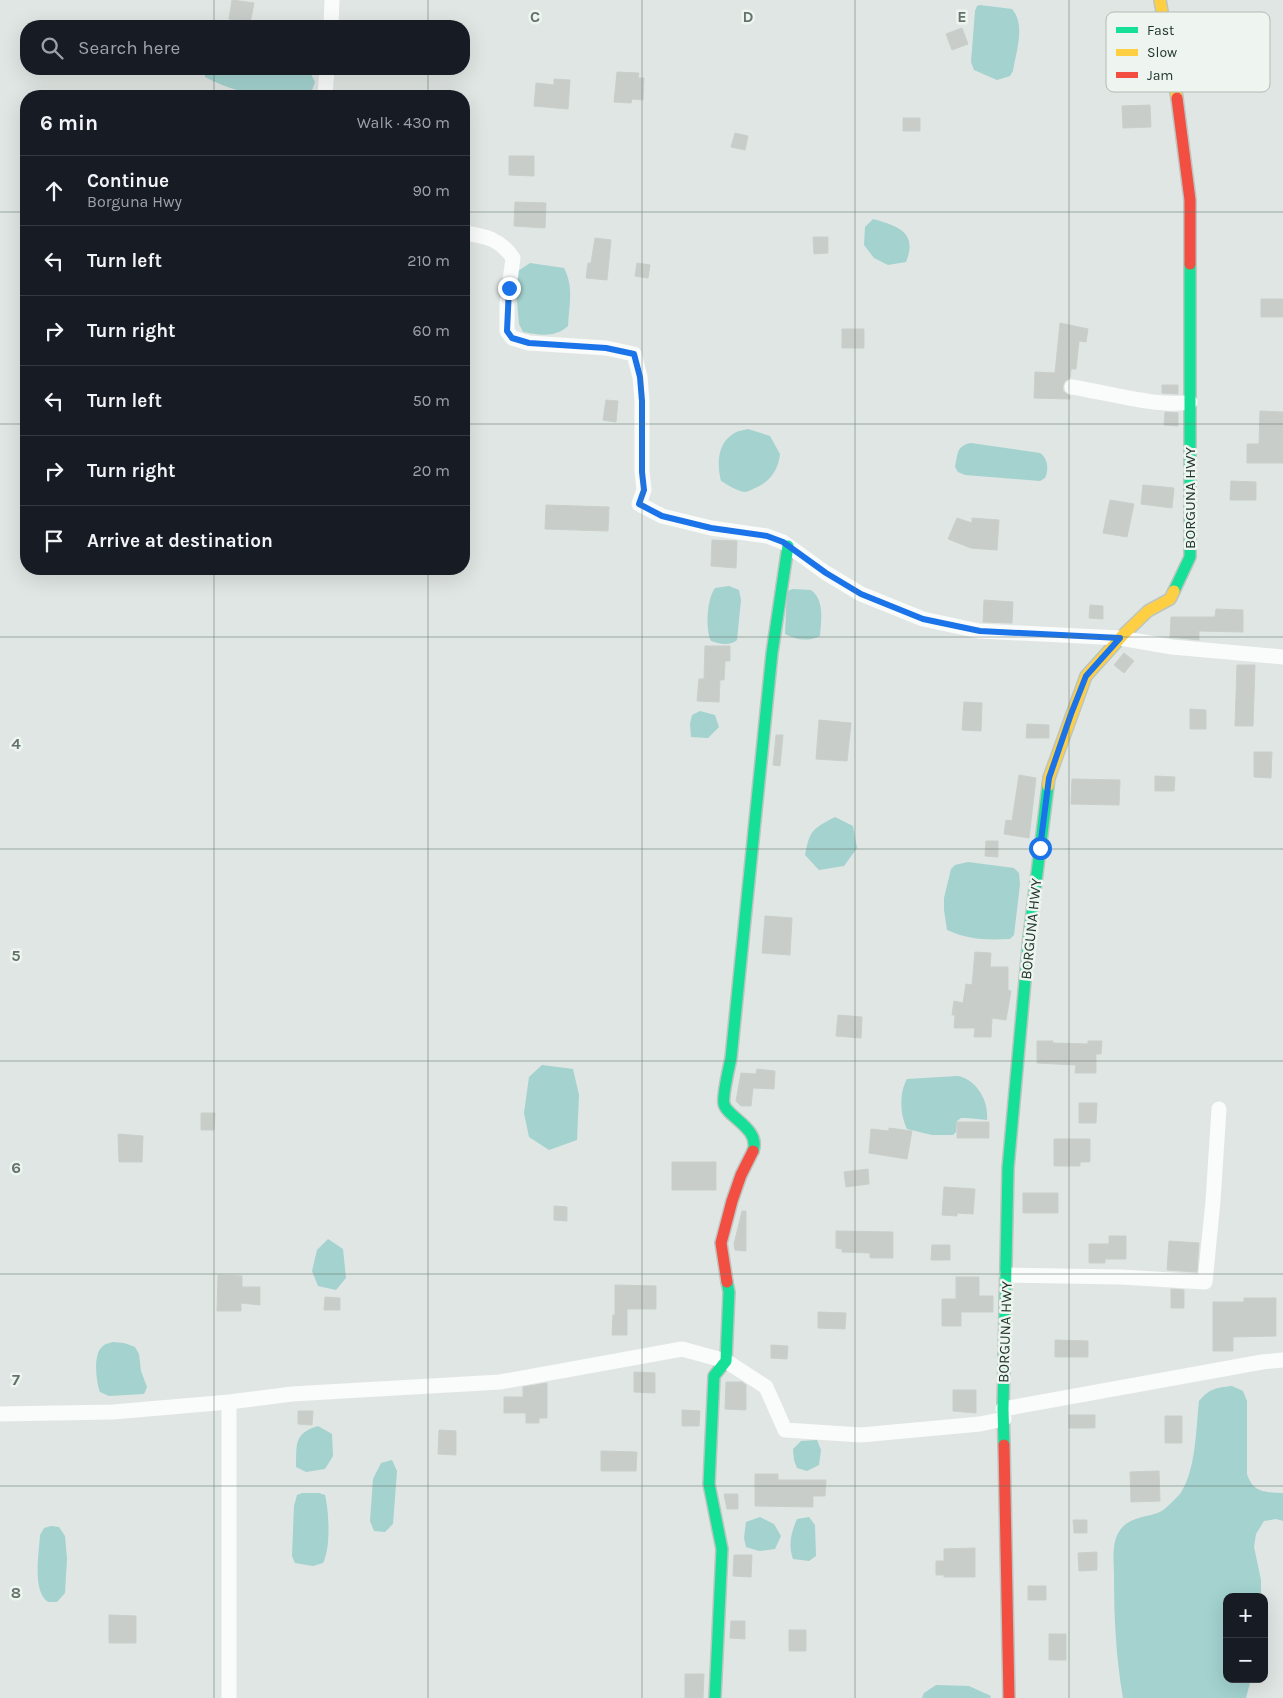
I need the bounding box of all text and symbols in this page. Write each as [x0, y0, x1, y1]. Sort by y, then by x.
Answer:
text: C [530, 7, 540, 26]
text: D [743, 7, 754, 26]
text: E [957, 7, 967, 26]
legend [1106, 12, 1270, 92]
search box [20, 20, 470, 75]
text: Fast [1147, 22, 1174, 39]
icon: search [38, 34, 66, 62]
text: Search here [78, 37, 180, 59]
text: Slow [1147, 44, 1177, 61]
text: Jam [1147, 67, 1173, 84]
text: 6 min [40, 111, 98, 135]
text: Walk · 430 m [357, 113, 450, 132]
text: Continue [87, 170, 169, 192]
icon: ahead [40, 177, 68, 205]
text: 90 m [412, 181, 450, 200]
text: Borguna Hwy [87, 192, 182, 211]
icon: left [40, 247, 68, 275]
text: Turn left [87, 250, 162, 272]
text: 210 m [407, 251, 450, 270]
route end [498, 277, 521, 300]
icon: right [40, 317, 68, 345]
text: Turn right [87, 320, 176, 342]
text: 60 m [413, 321, 450, 340]
icon: left [40, 387, 68, 415]
text: Turn left [87, 390, 162, 412]
text: 50 m [413, 391, 450, 410]
street label: BORGUNA HWY [1181, 446, 1199, 549]
icon: right [40, 457, 68, 485]
text: Turn right [87, 460, 176, 482]
text: 20 m [412, 461, 450, 480]
icon: arrive [40, 527, 68, 555]
text: Arrive at destination [87, 530, 273, 552]
text: 4 [11, 734, 21, 753]
route start [1029, 837, 1052, 860]
street label: BORGUNA HWY [1017, 877, 1045, 981]
text: 5 [11, 946, 21, 965]
text: 6 [11, 1158, 21, 1177]
street label: BORGUNA HWY [994, 1280, 1016, 1383]
text: 7 [12, 1370, 20, 1389]
text: 8 [11, 1583, 21, 1602]
map controls [1223, 1593, 1268, 1683]
button: + [1223, 1593, 1268, 1638]
button: − [1223, 1638, 1268, 1683]

